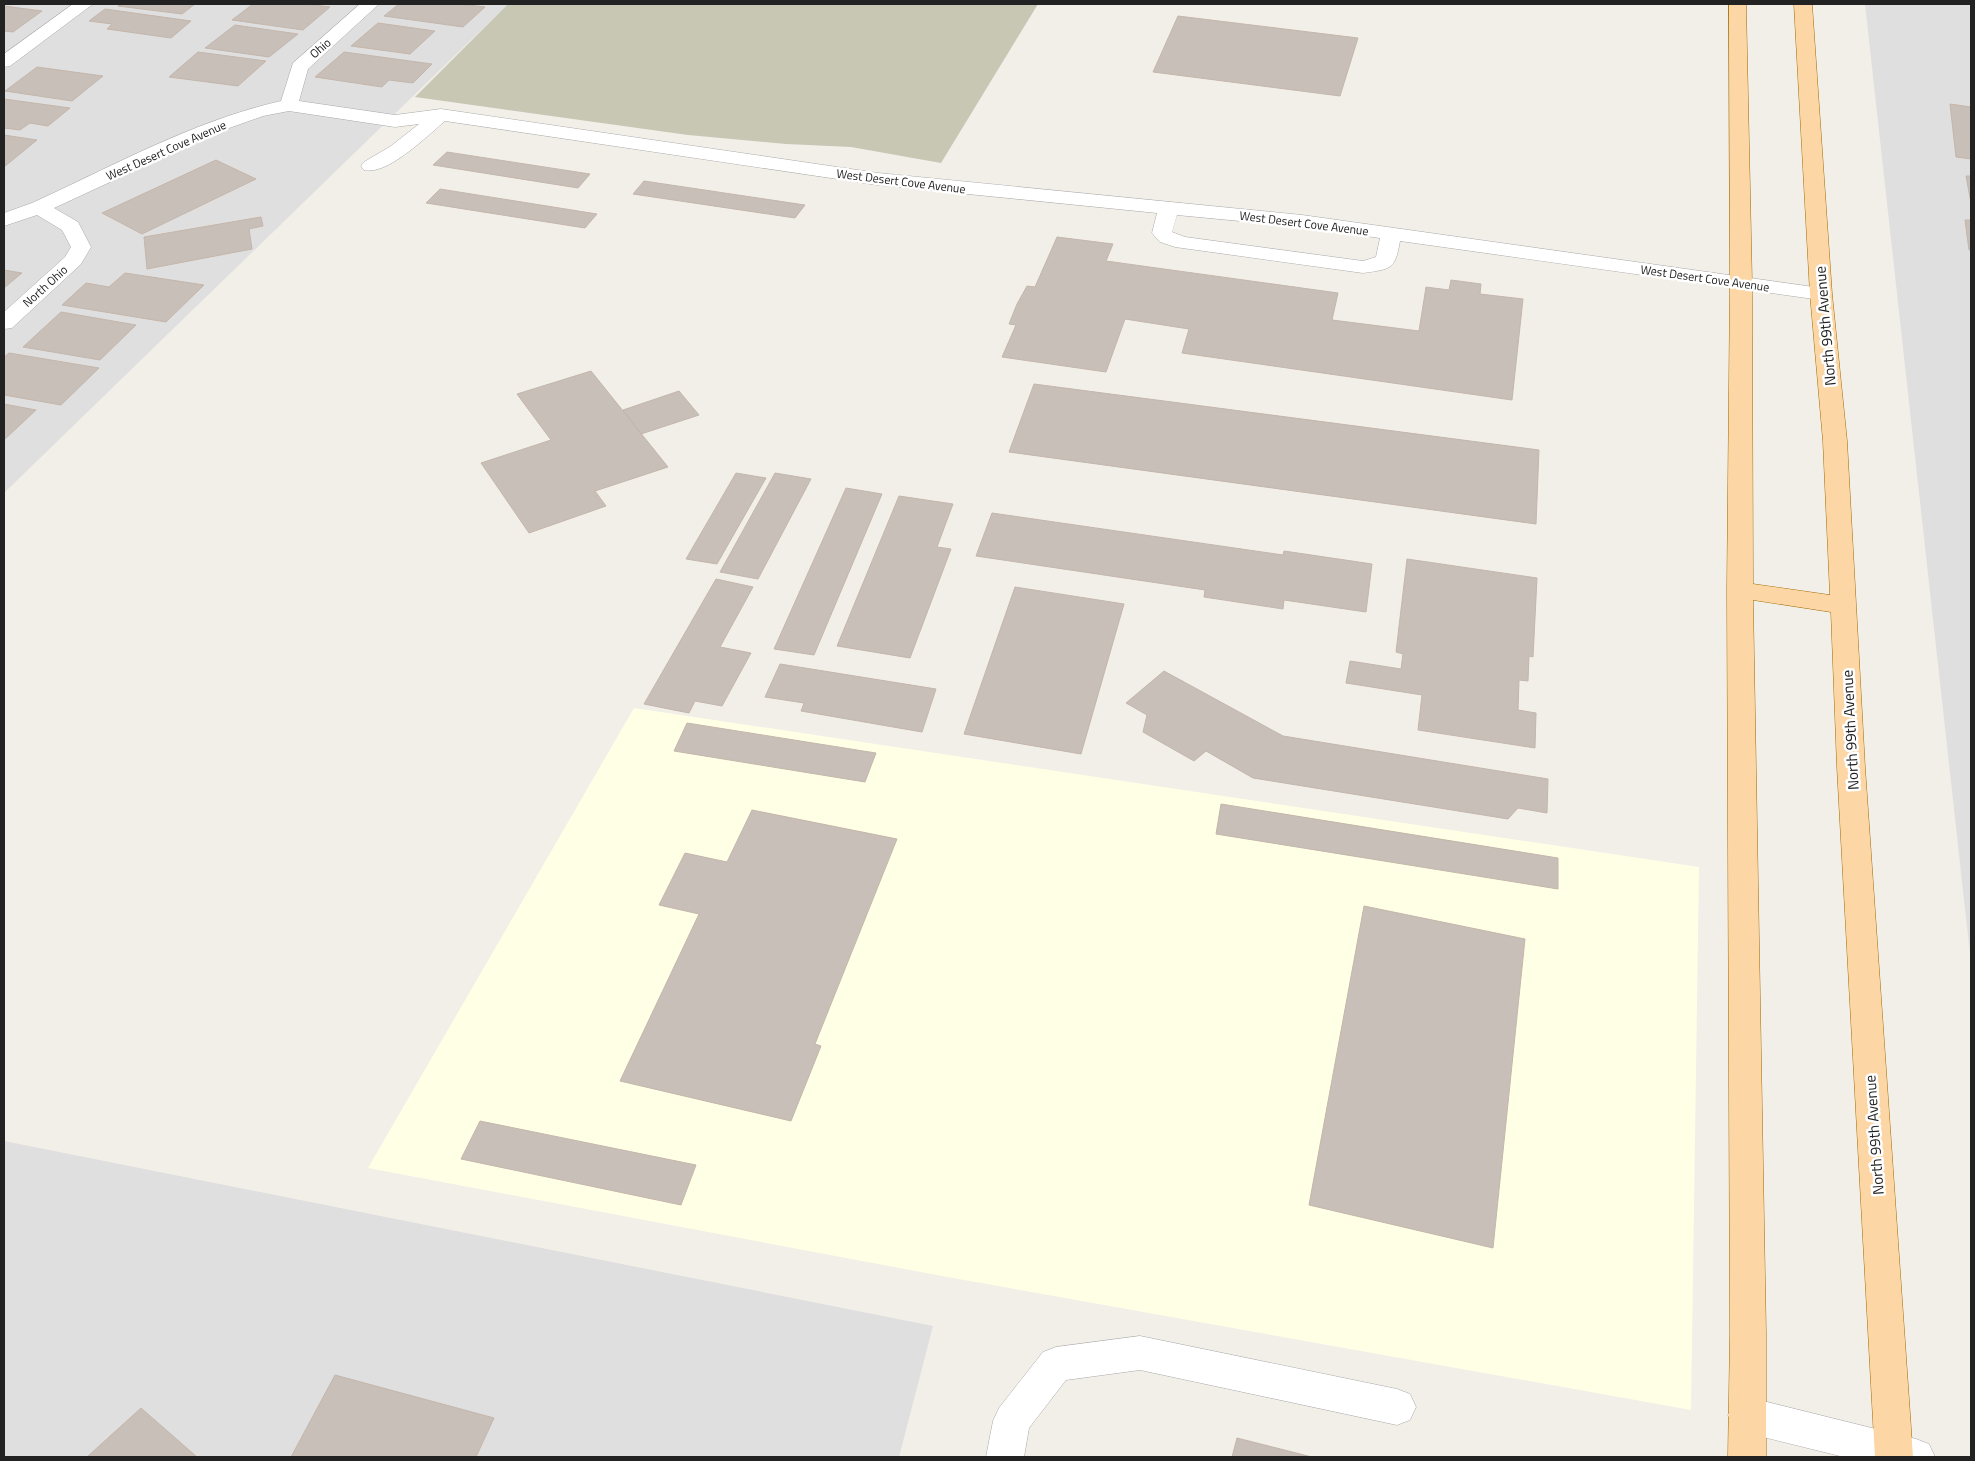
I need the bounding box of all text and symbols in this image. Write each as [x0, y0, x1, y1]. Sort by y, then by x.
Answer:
street label: Ohio [305, 33, 335, 63]
street label: West Desert Cove Avenue [103, 115, 229, 185]
street label: West Desert Cove Avenue [835, 164, 967, 198]
street label: West Desert Cove Avenue [1238, 206, 1370, 240]
street label: North Ohio [18, 260, 72, 312]
street label: West Desert Cove Avenue [1639, 260, 1771, 296]
street label: North 99th Avenue [1808, 265, 1842, 387]
street label: North 99th Avenue [1835, 669, 1865, 791]
street label: North 99th Avenue [1858, 1074, 1890, 1196]

